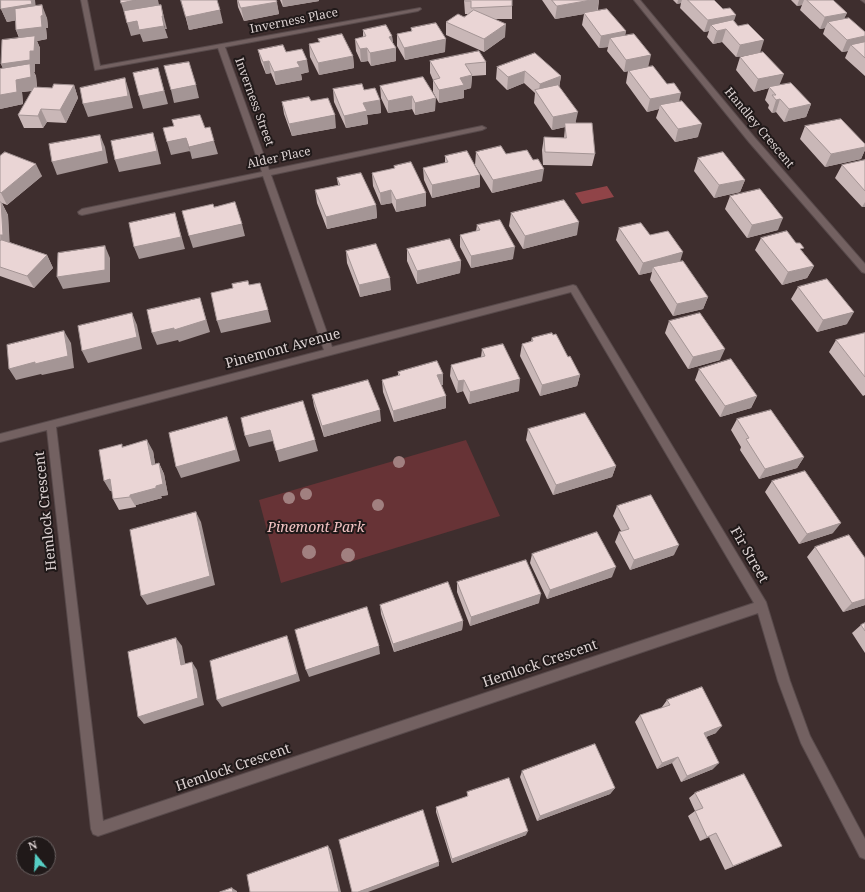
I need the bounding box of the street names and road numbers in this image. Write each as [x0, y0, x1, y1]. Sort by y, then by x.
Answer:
street label: Inverness Place [249, 5, 339, 37]
street label: Inverness Street [231, 56, 277, 148]
street label: Handley Crescent [721, 85, 797, 171]
street label: Alder Place [246, 144, 312, 172]
street label: Pinemont Avenue [224, 326, 342, 372]
street label: Hemlock Crescent [31, 450, 61, 572]
street label: Fir Street [726, 524, 772, 586]
street label: Hemlock Crescent [480, 636, 600, 692]
street label: Hemlock Crescent [173, 740, 293, 796]

